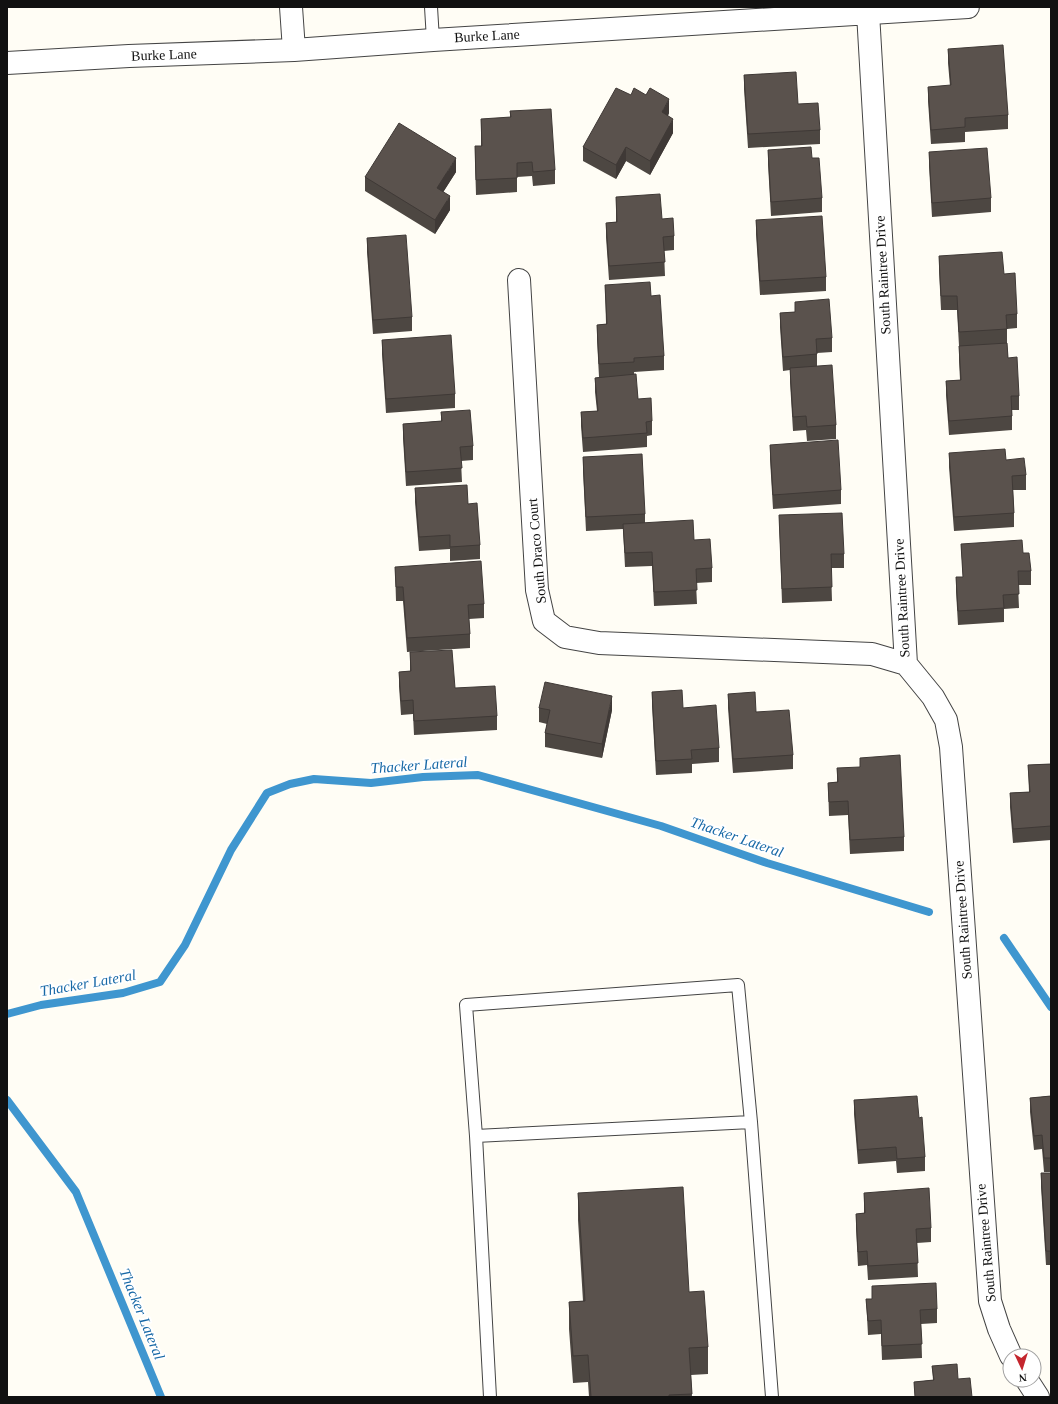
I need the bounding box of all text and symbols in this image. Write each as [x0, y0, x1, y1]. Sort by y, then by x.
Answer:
street label: Burke Lane [454, 27, 520, 45]
street label: Burke Lane [131, 46, 197, 64]
street label: South Raintree Drive [872, 215, 894, 335]
street label: South Draco Court [525, 498, 549, 604]
street label: South Raintree Drive [891, 538, 913, 658]
water label: Thacker Lateral [370, 754, 468, 776]
water label: Thacker Lateral [689, 814, 785, 860]
street label: South Raintree Drive [951, 860, 975, 980]
water label: Thacker Lateral [39, 967, 137, 999]
street label: South Raintree Drive [973, 1183, 999, 1303]
water label: Thacker Lateral [116, 1266, 168, 1362]
north arrow [1002, 1348, 1042, 1388]
text: N [1018, 1372, 1027, 1384]

